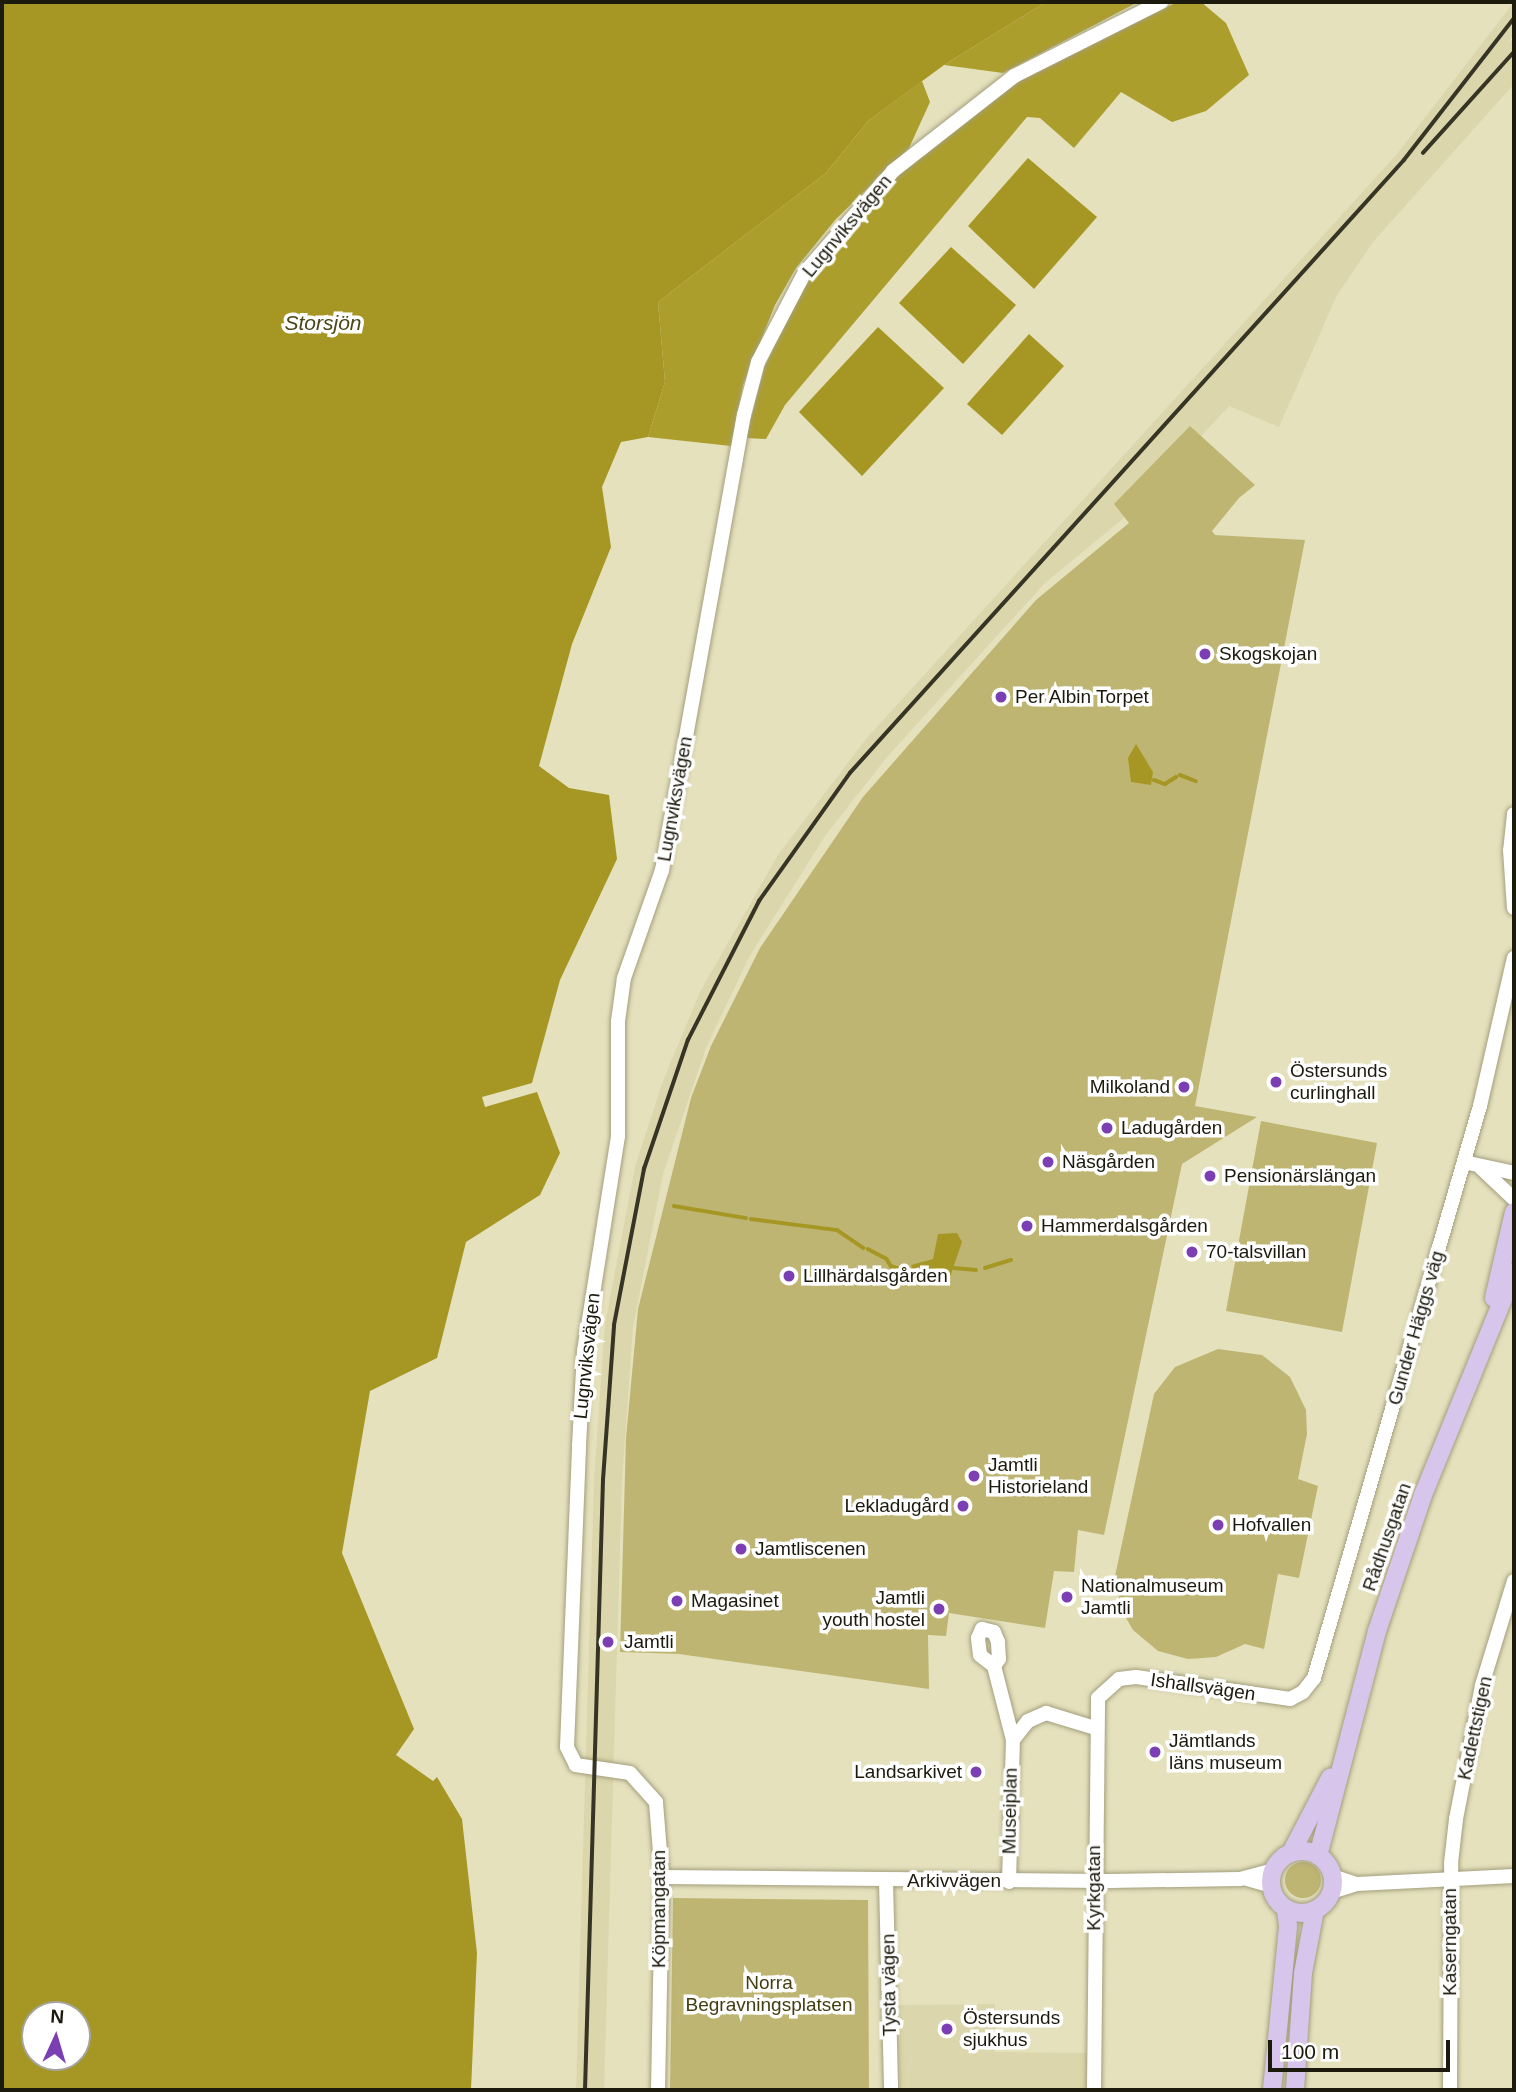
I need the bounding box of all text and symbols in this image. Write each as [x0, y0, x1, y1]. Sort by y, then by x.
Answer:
street label: Lugnviksvägen [798, 170, 896, 282]
water label: Storsjön [284, 310, 362, 336]
place label: Skogskojan [1219, 643, 1317, 665]
marker: Skogskojan [1197, 646, 1213, 662]
place label: Per Albin Torpet [1015, 686, 1150, 708]
marker: Per Albin Torpet [993, 689, 1009, 705]
street label: Lugnviksvägen [653, 735, 697, 863]
place label: Östersunds curlinghall [1290, 1060, 1387, 1104]
marker: Östersunds curlinghall [1268, 1074, 1284, 1090]
place label: Milkoland [1090, 1076, 1170, 1098]
marker: Milkoland [1176, 1079, 1192, 1095]
place label: Ladugården [1121, 1117, 1222, 1139]
marker: Ladugården [1099, 1120, 1115, 1136]
place label: Näsgården [1062, 1151, 1155, 1173]
marker: Näsgården [1040, 1154, 1056, 1170]
place label: Pensionärslängan [1224, 1165, 1376, 1187]
marker: Pensionärslängan [1202, 1168, 1218, 1184]
place label: Hammerdalsgården [1041, 1215, 1208, 1237]
marker: Hammerdalsgården [1019, 1218, 1035, 1234]
place label: 70-talsvillan [1206, 1241, 1306, 1263]
marker: 70-talsvillan [1184, 1244, 1200, 1260]
street label: Gunder Häggs väg [1383, 1248, 1449, 1408]
place label: Lillhärdalsgården [803, 1265, 948, 1287]
marker: Lillhärdalsgården [781, 1268, 797, 1284]
street label: Lugnviksvägen [569, 1292, 605, 1420]
place label: Jamtli Historieland [988, 1454, 1088, 1498]
marker: Jamtli Historieland [966, 1468, 982, 1484]
street label: Rådhusgatan [1358, 1480, 1416, 1594]
place label: Lekladugård [844, 1495, 949, 1517]
marker: Lekladugård [955, 1498, 971, 1514]
place label: Hofvallen [1232, 1514, 1311, 1536]
marker: Hofvallen [1210, 1517, 1226, 1533]
place label: Jamtliscenen [755, 1538, 866, 1560]
marker: Jamtliscenen [733, 1541, 749, 1557]
place label: Nationalmuseum Jamtli [1081, 1575, 1224, 1619]
place label: Jamtli youth hostel [823, 1587, 925, 1631]
marker: Nationalmuseum Jamtli [1059, 1589, 1075, 1605]
place label: Magasinet [691, 1590, 779, 1612]
marker: Magasinet [669, 1593, 685, 1609]
marker: Jamtli youth hostel [931, 1601, 947, 1617]
place label: Jamtli [624, 1631, 674, 1653]
marker: Jamtli [598, 1632, 618, 1652]
street label: Ishallsvägen [1149, 1668, 1257, 1706]
street label: Kadettstigen [1453, 1674, 1497, 1782]
place label: Jämtlands läns museum [1169, 1730, 1282, 1774]
marker: Jämtlands läns museum [1147, 1744, 1163, 1760]
place label: Landsarkivet [854, 1761, 962, 1783]
marker: Landsarkivet [968, 1764, 984, 1780]
street label: Museiplan [998, 1768, 1022, 1854]
street label: Kyrkgatan [1083, 1845, 1105, 1931]
street label: Köpmangatan [648, 1850, 670, 1968]
street label: Arkivvägen [907, 1870, 1001, 1892]
street label: Kaserngatan [1439, 1888, 1461, 1996]
street label: Tysta vägen [877, 1934, 901, 2036]
park label: Norra Begravningsplatsen [686, 1972, 852, 2016]
north arrow [21, 2001, 91, 2071]
text: N [50, 2006, 65, 2028]
place label: Östersunds sjukhus [963, 2007, 1060, 2051]
marker: Östersunds sjukhus [937, 2019, 957, 2039]
scale bar [1271, 2025, 1453, 2070]
text: 100 m [1281, 2040, 1339, 2063]

